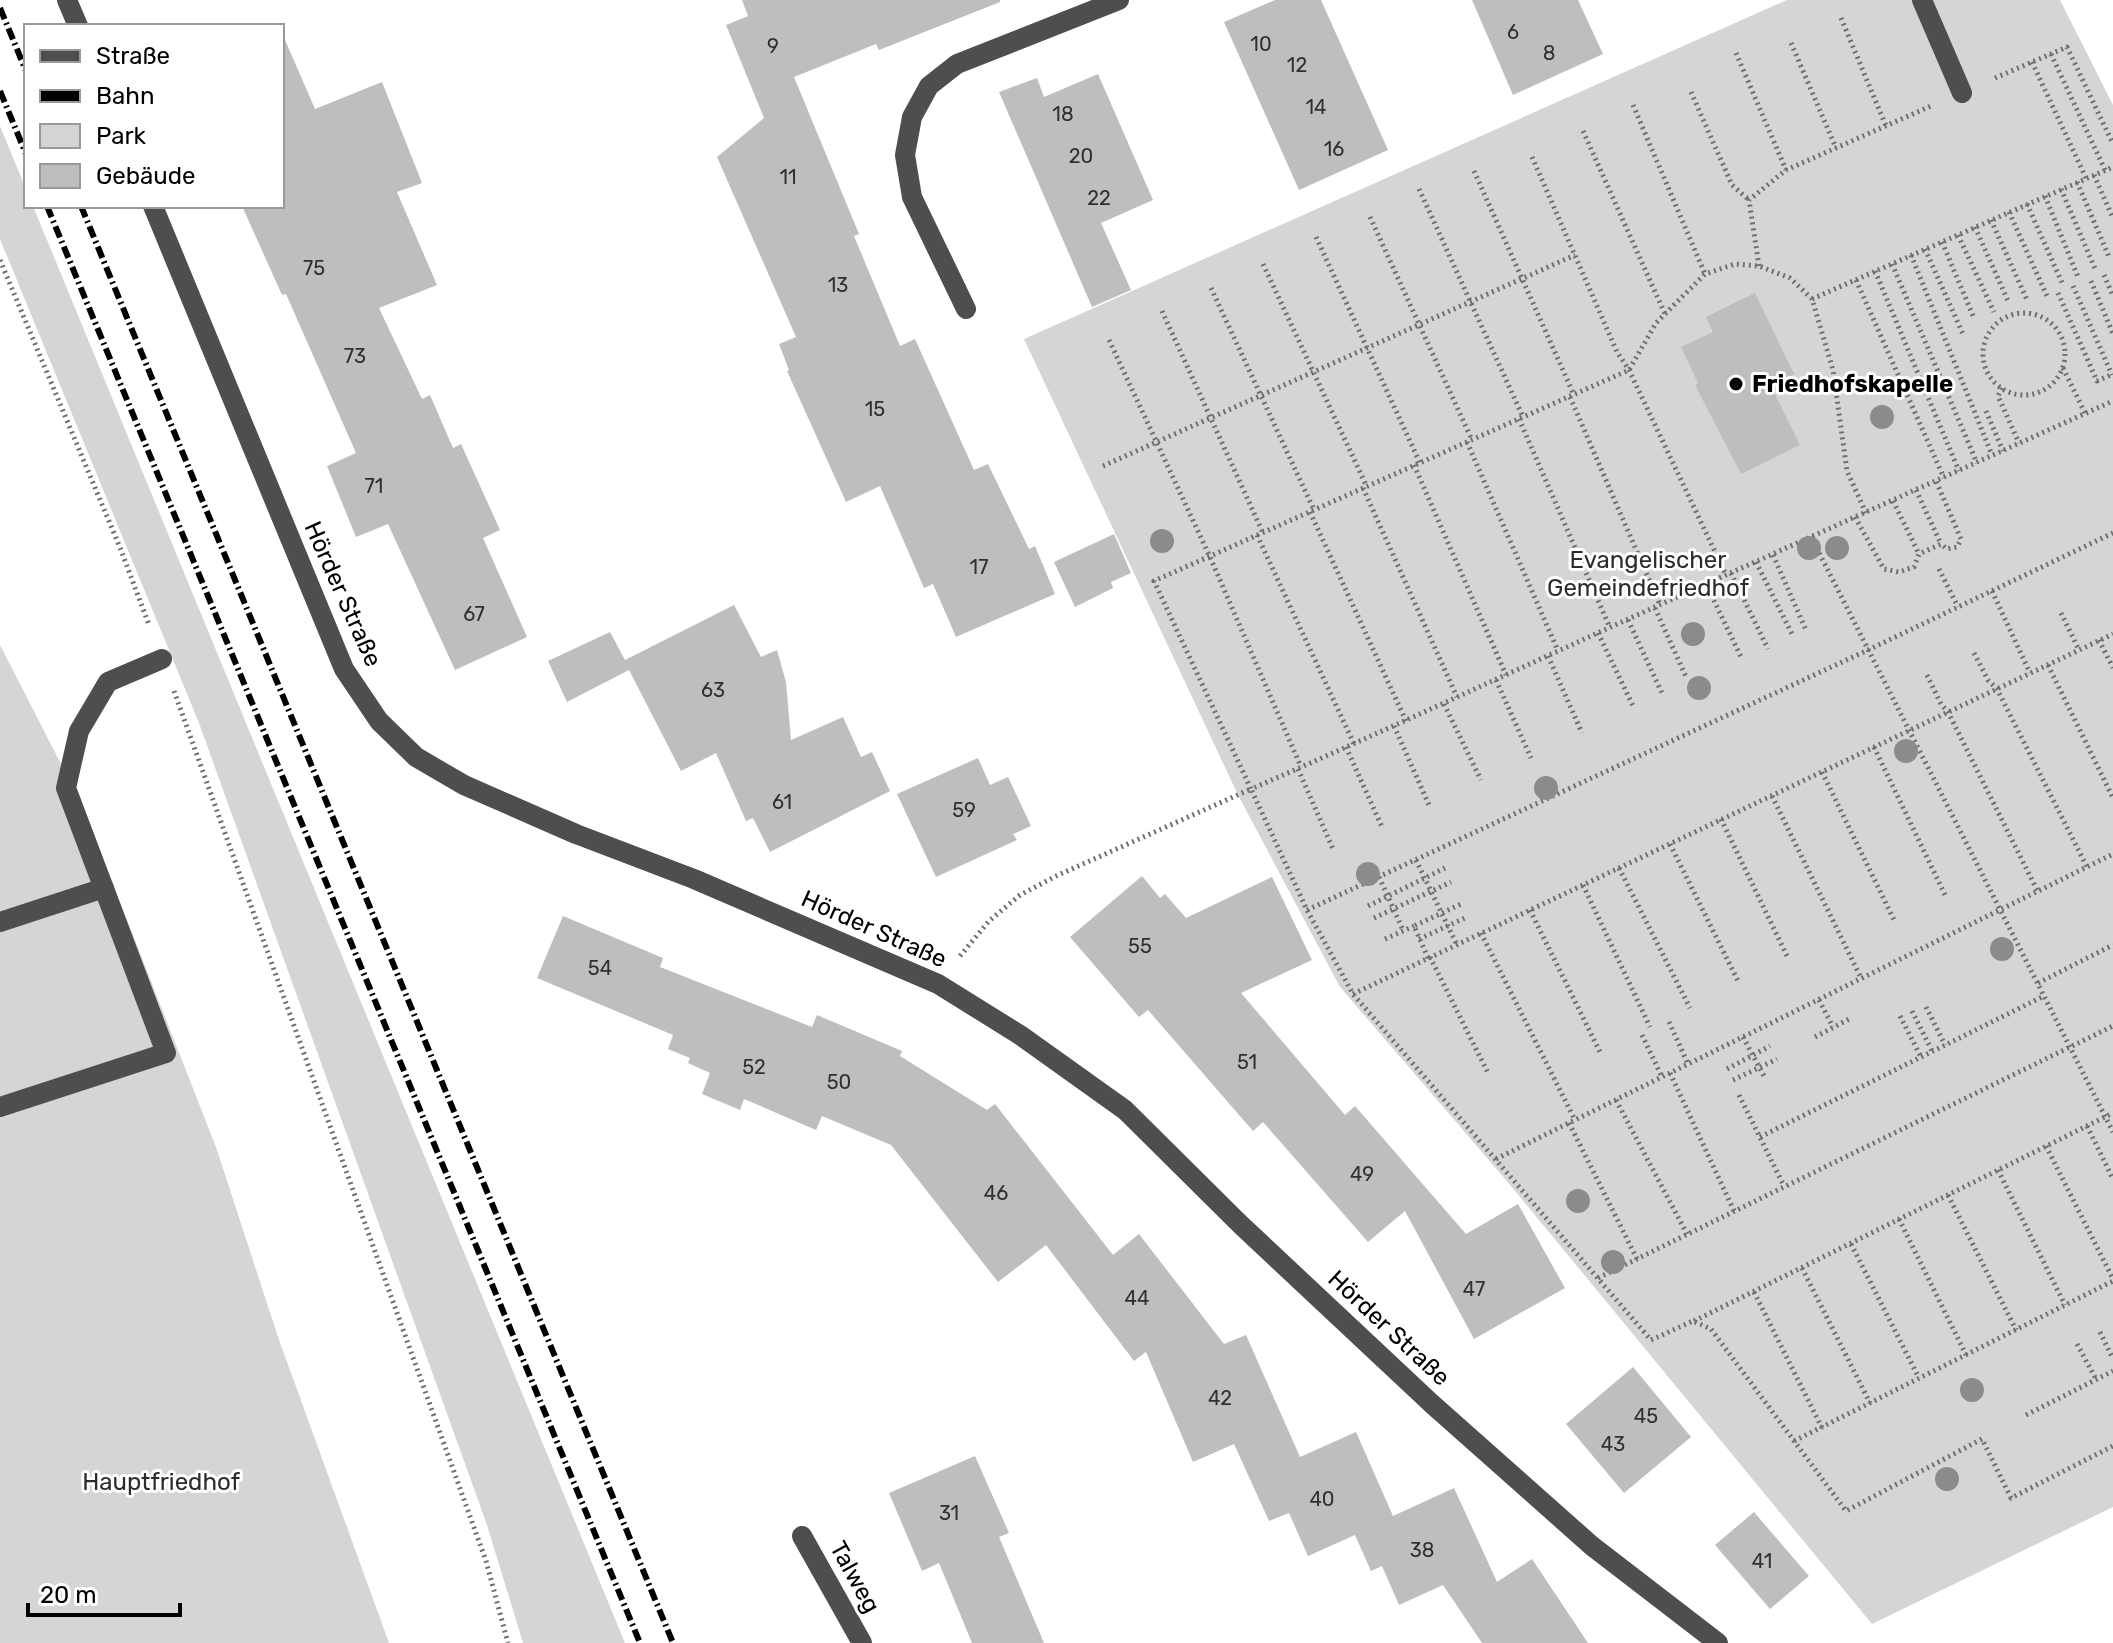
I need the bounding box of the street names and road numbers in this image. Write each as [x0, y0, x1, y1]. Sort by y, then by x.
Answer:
street label: Hörder Straße [298, 517, 388, 671]
street label: Hörder Straße [797, 884, 951, 974]
street label: Hörder Straße [1322, 1265, 1456, 1391]
street label: Talweg [824, 1536, 886, 1618]

